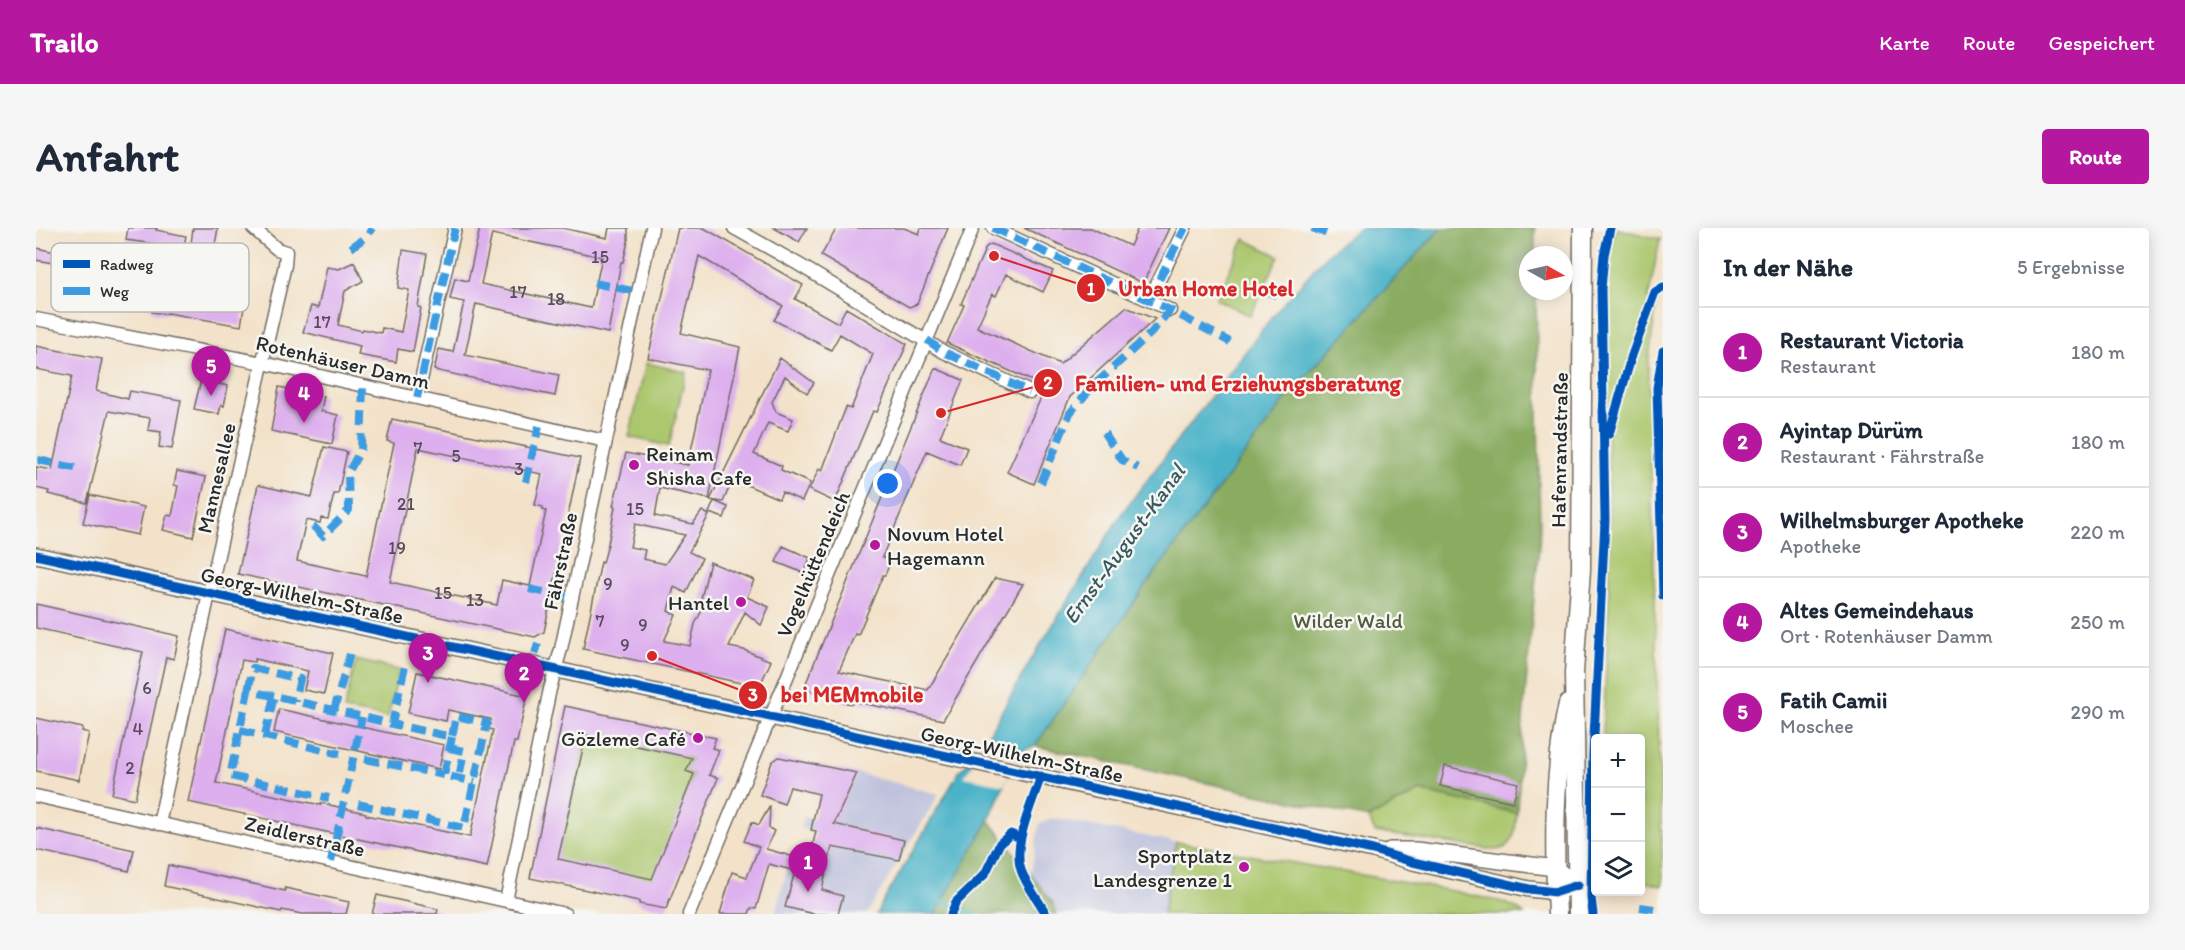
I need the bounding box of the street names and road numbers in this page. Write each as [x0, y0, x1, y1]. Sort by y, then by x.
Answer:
street label: Rotenhäuser Damm [254, 330, 433, 394]
street label: Hafenrandstraße [1545, 372, 1573, 528]
street label: Mannesallee [191, 420, 241, 536]
street label: Vogelhüttendeich [771, 486, 855, 641]
street label: Fährstraße [537, 510, 583, 612]
street label: Georg-Wilhelm-Straße [198, 561, 406, 629]
street label: Georg-Wilhelm-Straße [918, 720, 1126, 788]
street label: Zeidlerstraße [242, 810, 368, 862]

